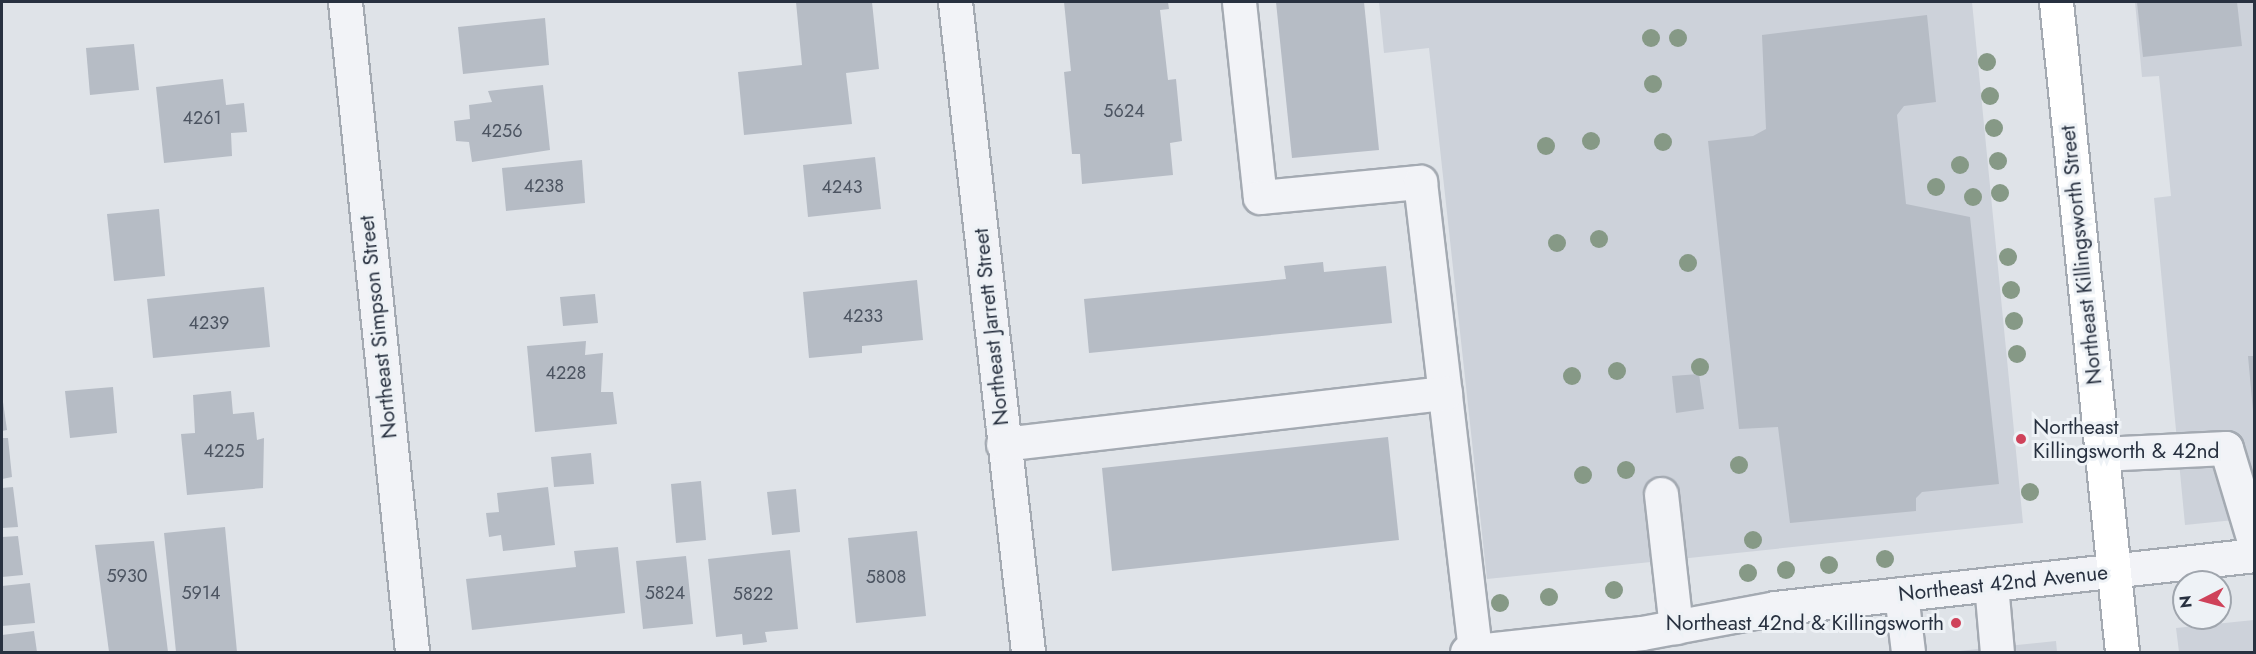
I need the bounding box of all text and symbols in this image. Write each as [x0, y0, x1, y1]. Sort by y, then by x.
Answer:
house number: 5624 [1103, 100, 1145, 122]
house number: 4261 [182, 107, 222, 129]
house number: 4256 [481, 120, 523, 142]
street label: Northeast Killingsworth Street [2055, 124, 2107, 386]
house number: 4238 [524, 175, 564, 197]
house number: 4243 [821, 176, 863, 198]
street label: Northeast Simpson Street [354, 214, 402, 440]
street label: Northeast Jarrett Street [968, 227, 1014, 427]
house number: 4233 [843, 305, 883, 327]
house number: 4239 [189, 312, 229, 334]
house number: 4228 [546, 362, 586, 384]
place label: Northeast Killingsworth & 42nd [2033, 414, 2219, 464]
marker: Northeast Killingsworth & 42nd [2014, 432, 2028, 446]
house number: 4225 [203, 440, 245, 462]
street label: Northeast 42nd Avenue [1897, 559, 2109, 607]
house number: 5930 [106, 565, 148, 587]
house number: 5808 [866, 566, 906, 588]
north arrow [2172, 570, 2232, 630]
house number: 5914 [181, 582, 221, 604]
house number: 5824 [645, 582, 685, 604]
house number: 5822 [733, 583, 773, 605]
text: N [2173, 594, 2198, 609]
place label: Northeast 42nd & Killingsworth [1666, 610, 1944, 636]
marker: Northeast 42nd & Killingsworth [1949, 616, 1963, 630]

